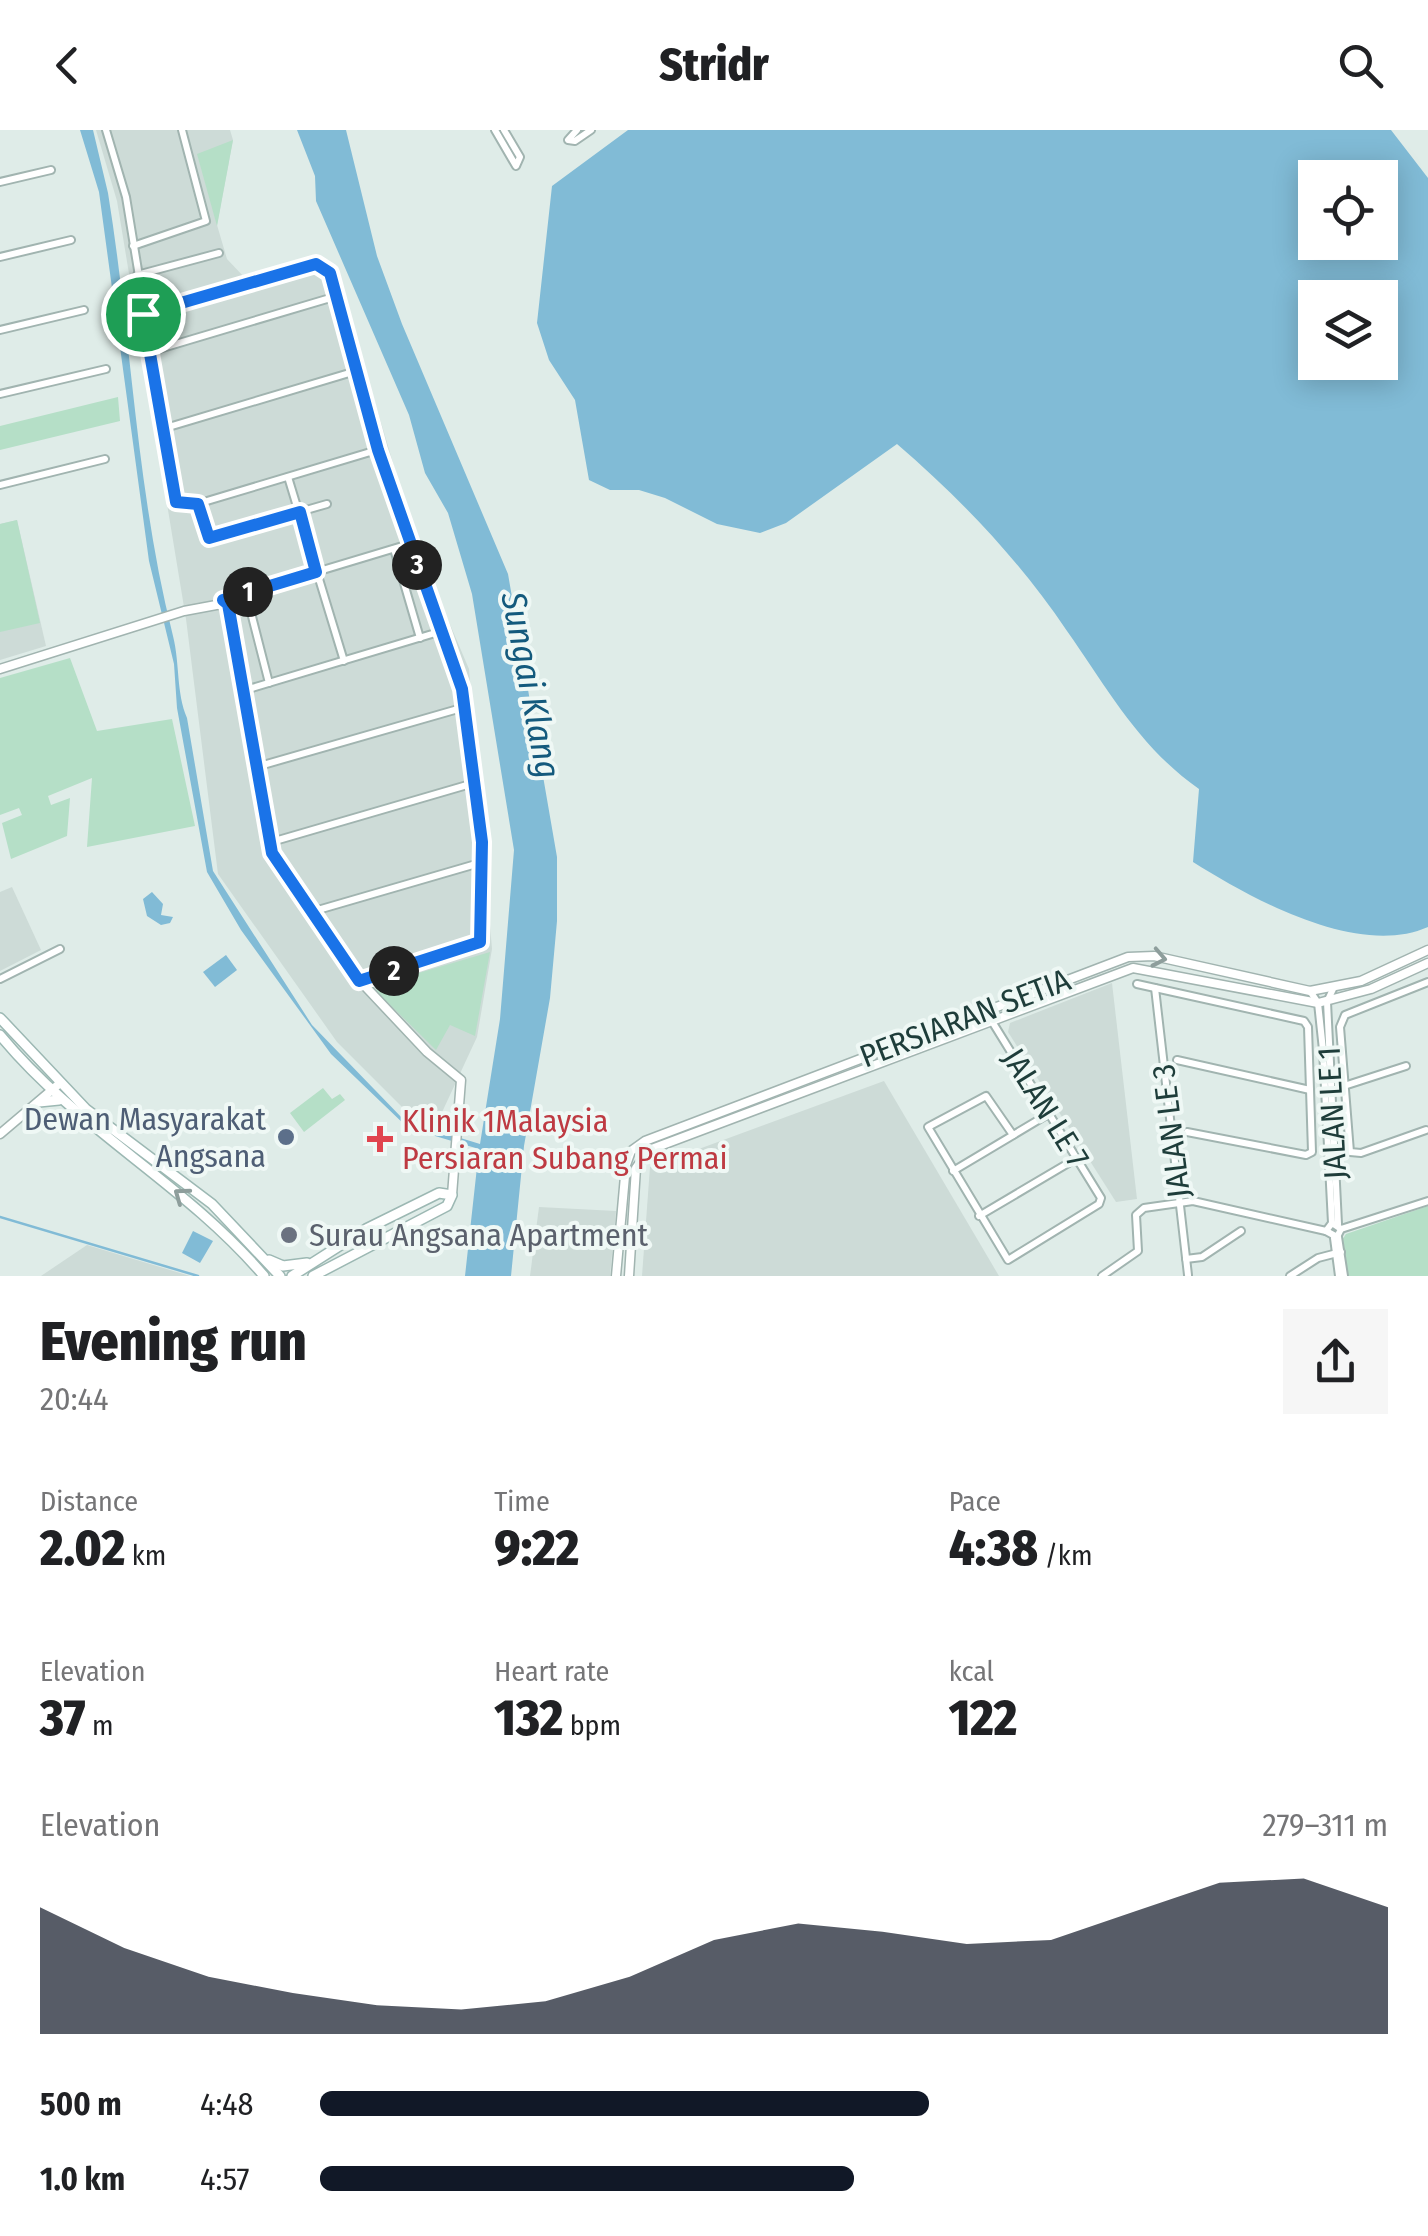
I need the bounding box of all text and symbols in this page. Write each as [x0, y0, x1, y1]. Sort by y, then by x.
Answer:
icon: back [40, 38, 95, 93]
text: Stridr [659, 38, 769, 92]
icon: search [1333, 38, 1388, 93]
map controls [1298, 160, 1398, 380]
button: locate [1298, 160, 1398, 260]
pin [101, 272, 186, 357]
button: layers [1298, 280, 1398, 380]
icon: arrive [116, 287, 171, 342]
pin: 3 [392, 540, 442, 590]
text: 3 [410, 548, 424, 581]
pin: 1 [223, 567, 273, 617]
text: 1 [242, 575, 254, 608]
water label: Sungai Klang [492, 587, 570, 782]
pin: 2 [369, 946, 419, 996]
one-way arrow [1151, 947, 1167, 968]
text: 2 [388, 954, 400, 987]
street label: PERSIARAN SETIA [854, 960, 1076, 1076]
street label: JALAN LE 7 [995, 1041, 1097, 1175]
street label: JALAN LE 1 [1310, 1046, 1354, 1180]
street label: JALAN LE 3 [1144, 1062, 1198, 1200]
place label: Dewan Masyarakat Angsana [24, 1100, 267, 1175]
place label: Klinik 1Malaysia Persiaran Subang Permai [402, 1102, 728, 1177]
marker: Dewan Masyarakat Angsana [275, 1126, 297, 1148]
marker: Klinik 1Malaysia Persiaran Subang Permai [367, 1126, 393, 1152]
one-way arrow [174, 1190, 192, 1207]
place label: Surau Angsana Apartment [309, 1216, 649, 1254]
marker: Surau Angsana Apartment [278, 1224, 300, 1246]
text: Evening run [40, 1309, 307, 1375]
button: share [1283, 1309, 1388, 1414]
text: 20:44 [40, 1380, 108, 1418]
text: Distance [40, 1485, 138, 1518]
text: Time [494, 1485, 550, 1518]
text: Pace [949, 1485, 1001, 1518]
text: 2.02 [40, 1518, 125, 1578]
text: 9:22 [494, 1518, 579, 1578]
text: 4:38 [949, 1518, 1038, 1578]
text: km [125, 1539, 166, 1572]
text: /km [1038, 1539, 1092, 1572]
text: Elevation [40, 1655, 145, 1688]
text: Heart rate [494, 1655, 609, 1688]
text: kcal [949, 1655, 994, 1688]
text: 37 [40, 1688, 85, 1748]
text: 132 [494, 1688, 563, 1748]
text: 122 [949, 1688, 1017, 1748]
text: m [85, 1709, 114, 1742]
text: bpm [563, 1709, 621, 1742]
text: Elevation [40, 1806, 160, 1844]
text: 279–311 m [1263, 1806, 1388, 1844]
text: 500 m [40, 2085, 122, 2123]
text: 4:48 [200, 2085, 254, 2123]
text: 1.0 km [40, 2160, 125, 2198]
text: 4:57 [200, 2160, 249, 2198]

